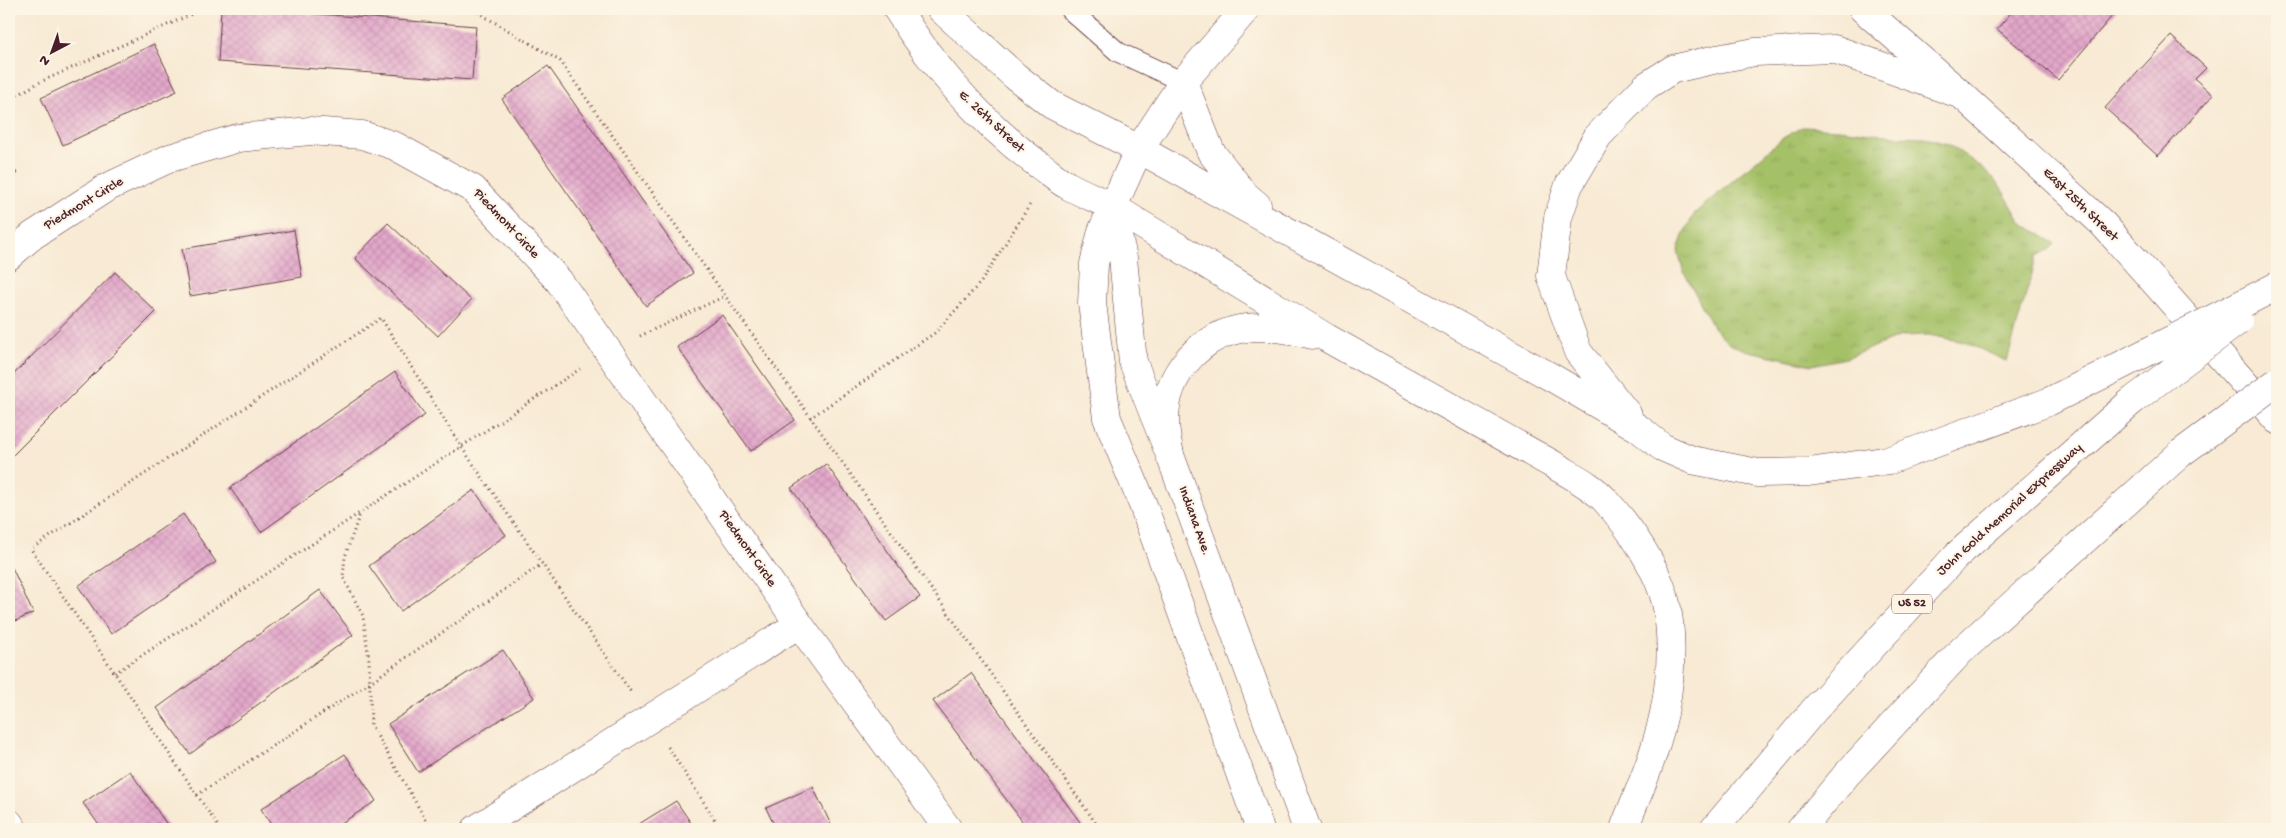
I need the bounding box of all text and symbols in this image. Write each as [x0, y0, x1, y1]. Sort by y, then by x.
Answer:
north arrow [28, 28, 78, 78]
text: N [36, 51, 54, 69]
street label: E. 26th Street [954, 87, 1029, 158]
street label: East 25th Street [2039, 165, 2122, 246]
street label: Piedmont Circle [40, 173, 127, 235]
street label: Piedmont Circle [469, 185, 543, 263]
street label: John Gold Memorial Expressway [1934, 440, 2086, 580]
street label: Indiana Ave. [1174, 484, 1214, 558]
street label: Piedmont Circle [714, 507, 780, 591]
road number: US 52 [1892, 594, 1932, 614]

